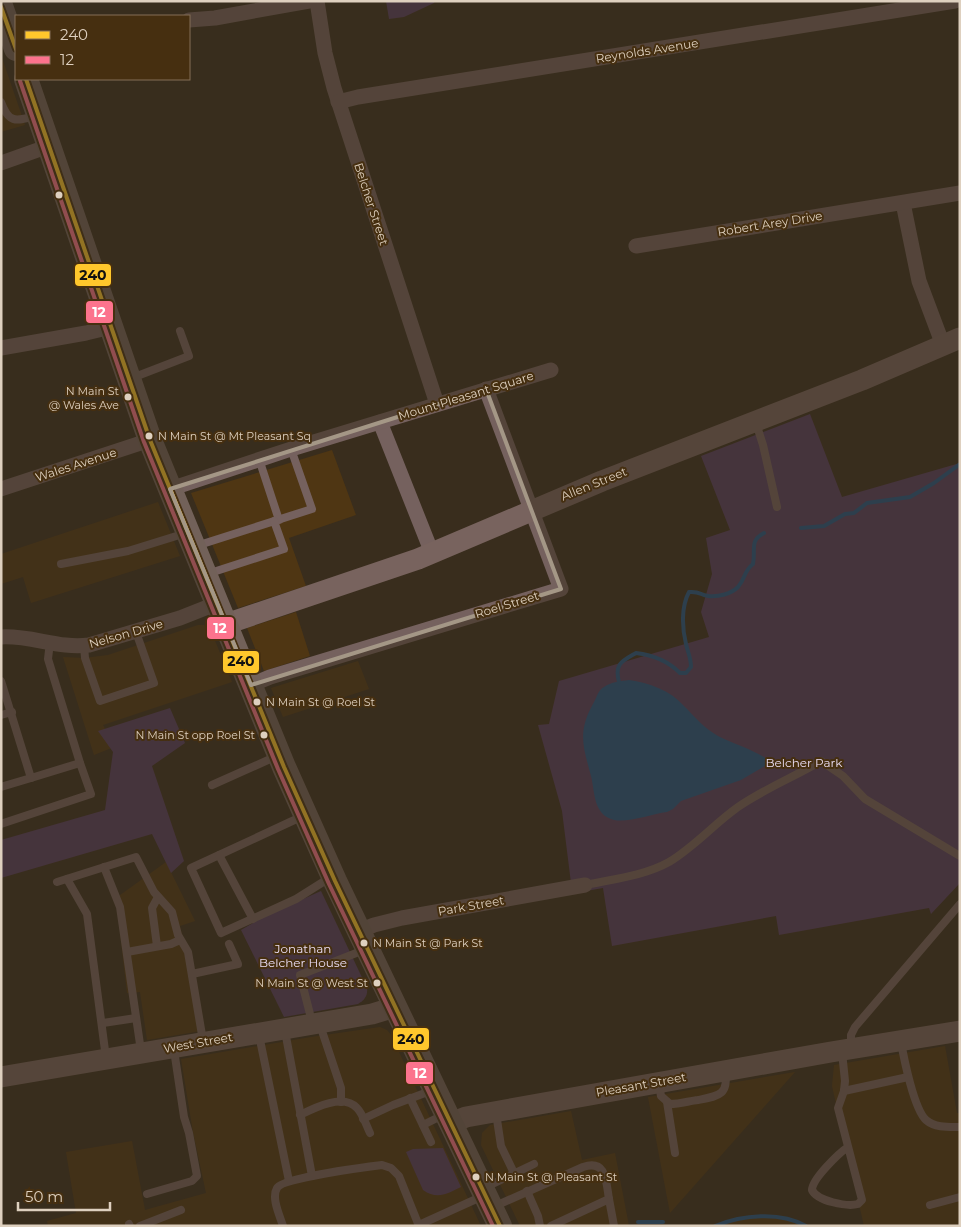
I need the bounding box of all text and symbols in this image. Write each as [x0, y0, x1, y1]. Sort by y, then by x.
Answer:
legend [15, 15, 190, 80]
text: 240 [60, 25, 88, 44]
street label: Reynolds Avenue [595, 35, 699, 66]
text: 12 [60, 50, 74, 69]
street label: Belcher Street [351, 161, 392, 247]
unlabelled marker [54, 190, 64, 200]
street label: Robert Arey Drive [716, 208, 823, 239]
line badge: 240 [74, 263, 112, 287]
text: 240 [79, 266, 107, 284]
line badge: 12 [85, 300, 114, 324]
text: 12 [92, 303, 106, 321]
street label: Mount Pleasant Square [396, 368, 535, 423]
place label: N Main St @ Wales Ave [49, 384, 120, 412]
marker: N Main St @ Wales Ave [123, 392, 133, 402]
place label: N Main St @ Mt Pleasant Sq [158, 429, 311, 443]
marker: N Main St @ Mt Pleasant Sq [144, 431, 154, 441]
street label: Wales Avenue [33, 444, 118, 485]
street label: Allen Street [559, 463, 629, 504]
street label: Roel Street [473, 588, 541, 621]
street label: Nelson Drive [87, 616, 165, 651]
line badge: 12 [206, 616, 235, 640]
text: 12 [213, 619, 227, 637]
line badge: 240 [222, 650, 260, 674]
text: 240 [227, 652, 255, 670]
place label: N Main St @ Roel St [266, 695, 376, 709]
marker: N Main St @ Roel St [252, 697, 262, 707]
place label: N Main St opp Roel St [136, 728, 256, 742]
marker: N Main St opp Roel St [259, 730, 269, 740]
park label: Belcher Park [766, 755, 843, 770]
street label: Park Street [437, 892, 505, 919]
place label: N Main St @ Park St [373, 936, 483, 950]
marker: N Main St @ Park St [359, 938, 369, 948]
park label: Jonathan Belcher House [259, 941, 347, 970]
place label: N Main St @ West St [255, 976, 369, 990]
marker: N Main St @ West St [372, 978, 382, 988]
line badge: 240 [392, 1027, 430, 1051]
street label: West Street [162, 1029, 234, 1056]
text: 240 [397, 1030, 425, 1048]
line badge: 12 [405, 1061, 434, 1085]
text: 12 [413, 1064, 427, 1082]
street label: Pleasant Street [595, 1069, 687, 1100]
place label: N Main St @ Pleasant St [485, 1170, 618, 1184]
marker: N Main St @ Pleasant St [471, 1172, 481, 1182]
scale bar [18, 1180, 110, 1212]
text: 50 m [25, 1187, 63, 1206]

